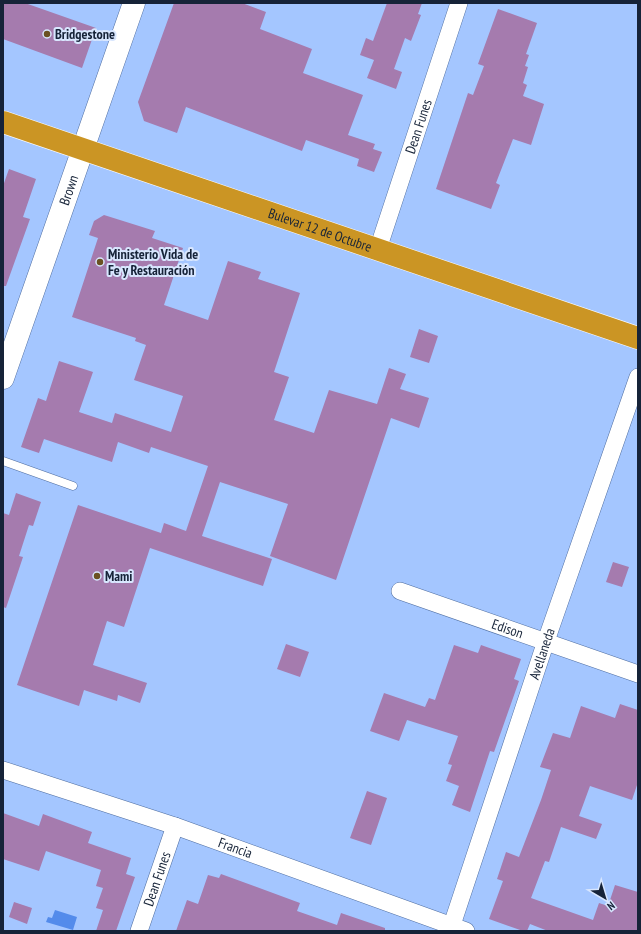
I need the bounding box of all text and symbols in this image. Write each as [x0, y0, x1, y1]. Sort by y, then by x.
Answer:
place label: Bridgestone [55, 25, 115, 43]
marker: Bridgestone [42, 29, 52, 39]
street label: Dean Funes [401, 97, 436, 156]
street label: Brown [55, 173, 82, 208]
street label: Bulevar 12 de Octubre [266, 204, 374, 256]
place label: Ministerio Vida de Fe y Restauración [108, 245, 198, 279]
marker: Ministerio Vida de Fe y Restauración [95, 257, 105, 267]
place label: Mami [105, 567, 133, 585]
marker: Mami [92, 571, 102, 581]
street label: Edison [490, 615, 526, 642]
street label: Avellaneda [525, 626, 559, 682]
street label: Francia [216, 833, 255, 862]
street label: Dean Funes [139, 849, 175, 909]
north arrow [585, 878, 625, 918]
text: N [604, 899, 618, 913]

